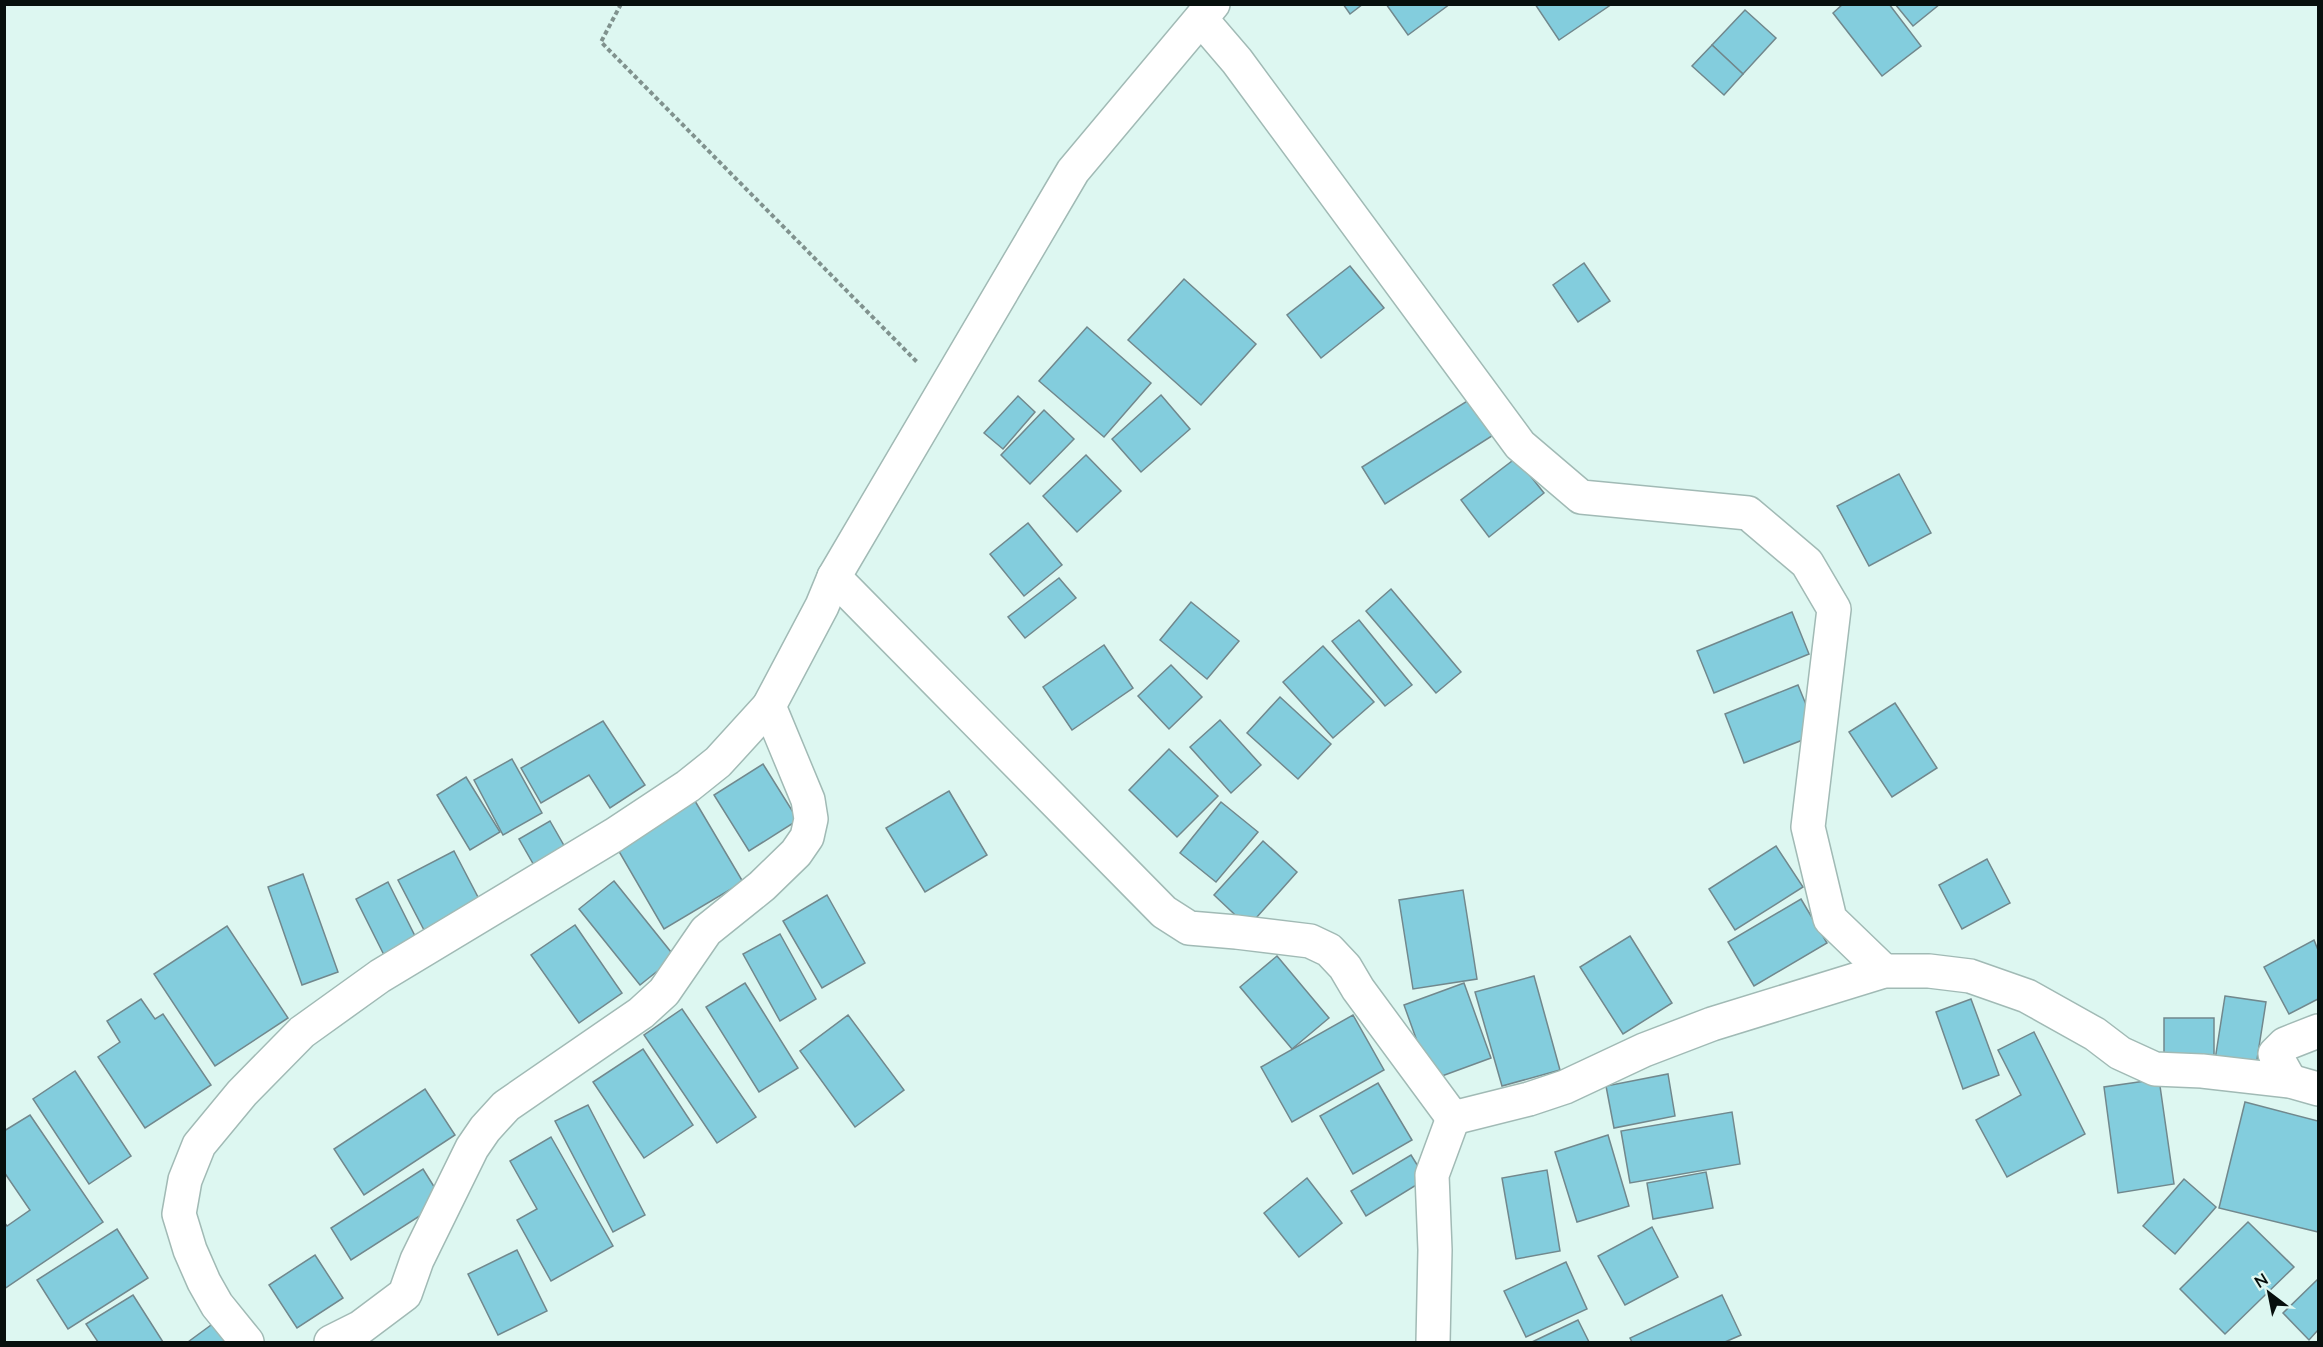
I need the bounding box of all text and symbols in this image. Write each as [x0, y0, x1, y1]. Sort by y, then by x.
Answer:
north arrow [2239, 1263, 2299, 1323]
text: N [2251, 1269, 2271, 1291]

